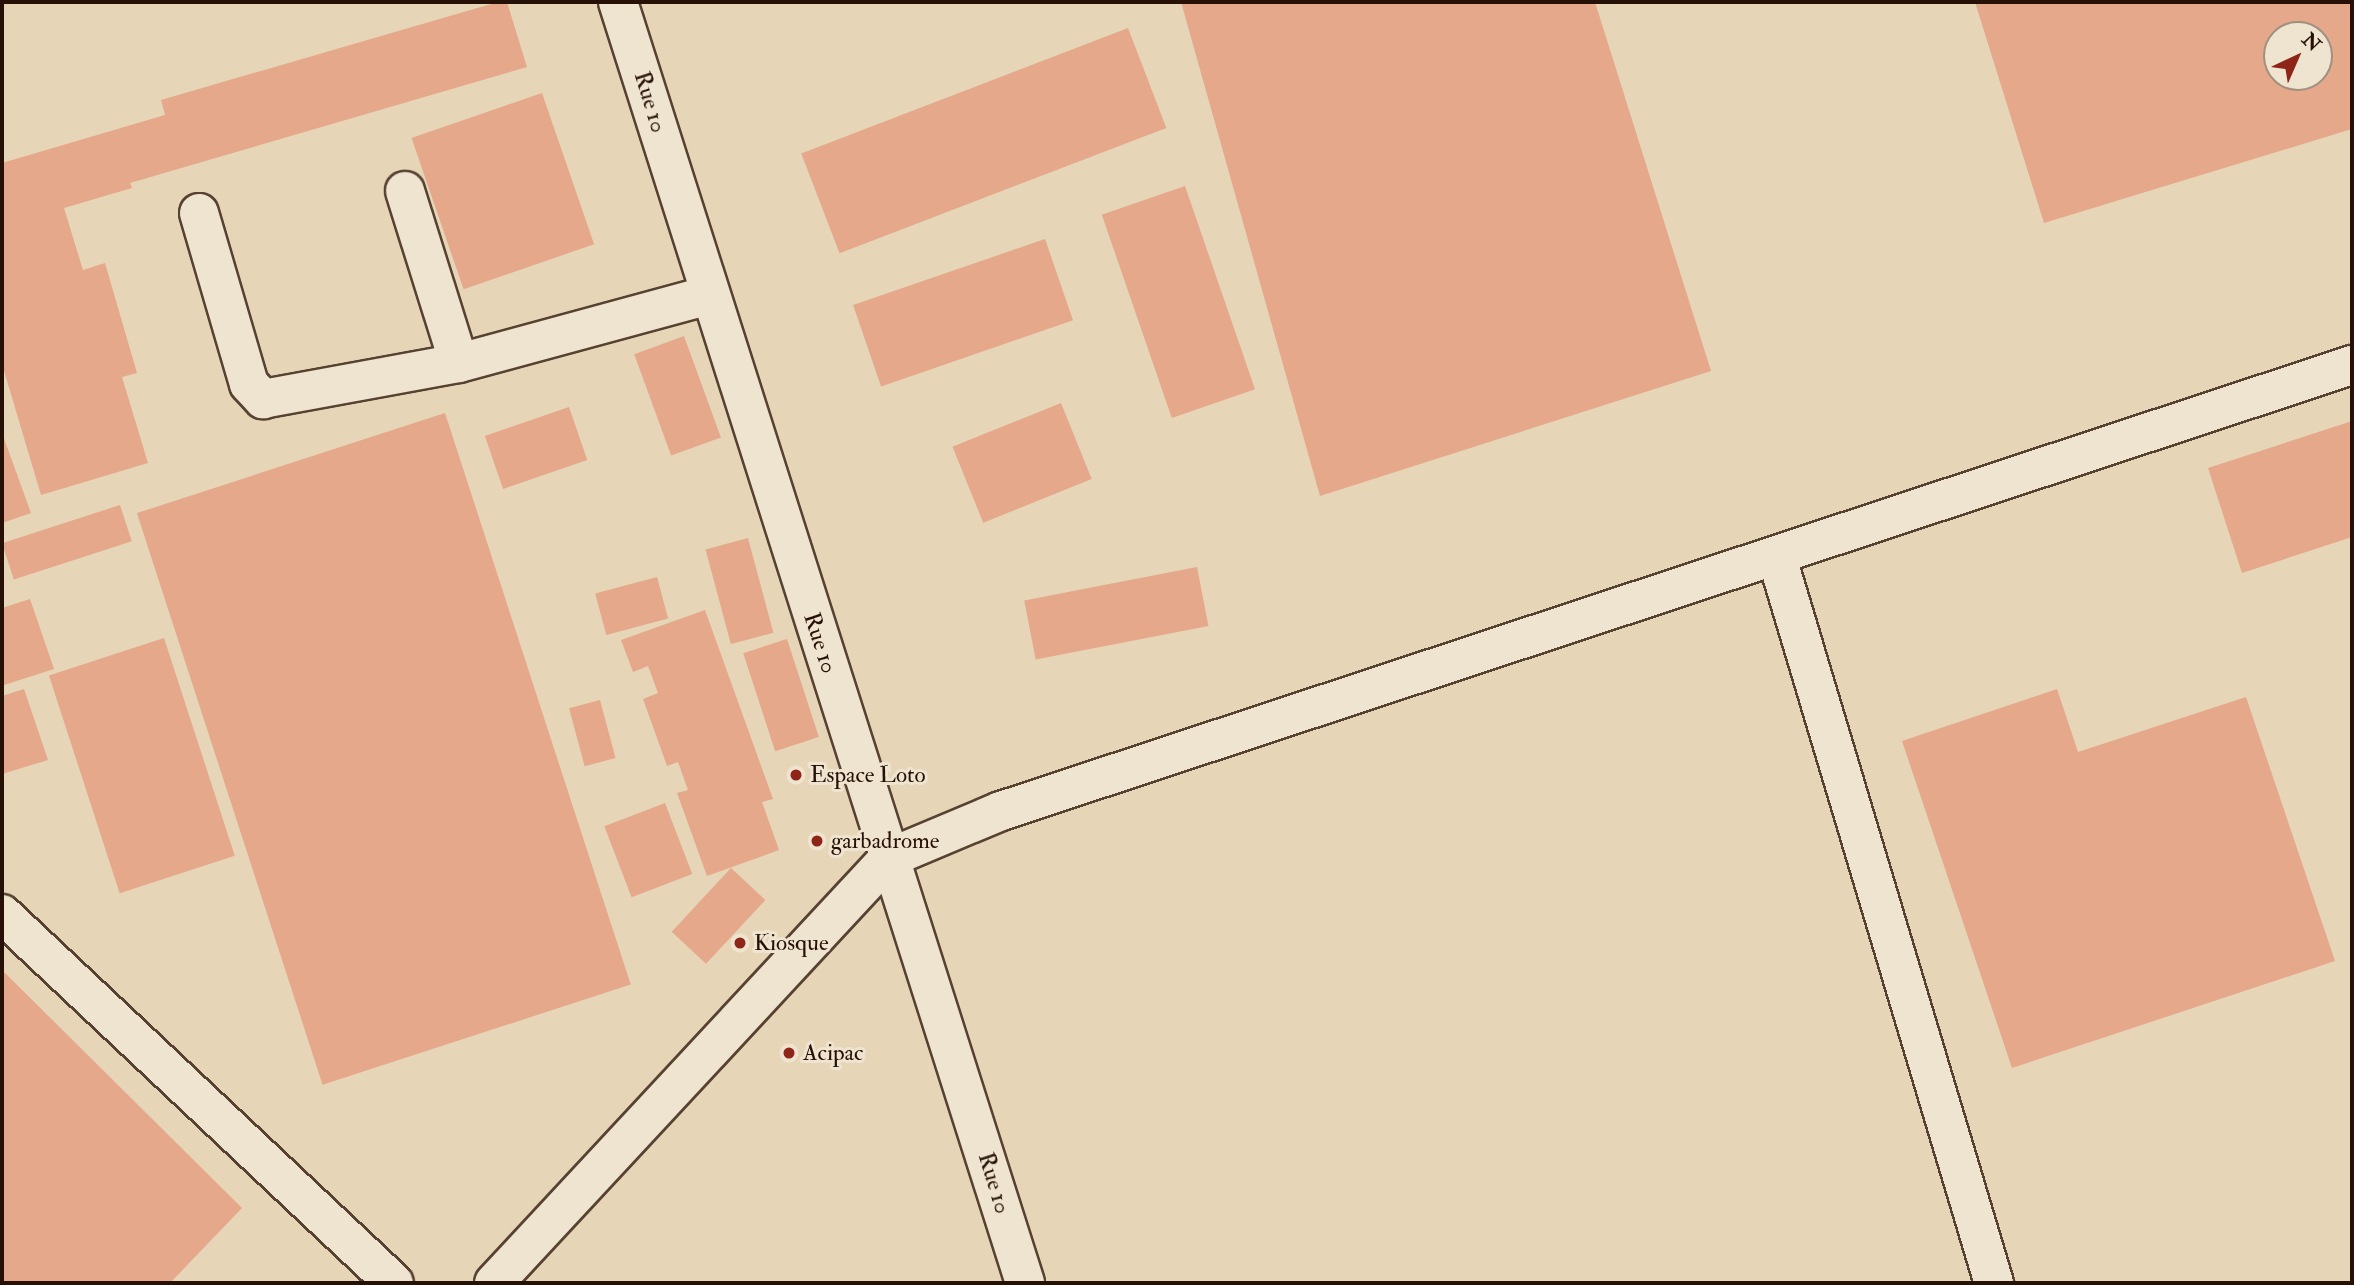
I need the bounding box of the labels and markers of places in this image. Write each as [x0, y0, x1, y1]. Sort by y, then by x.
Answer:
place label: Espace Loto [810, 761, 926, 789]
marker: Espace Loto [788, 767, 804, 783]
place label: garbadrome [831, 827, 939, 855]
marker: garbadrome [809, 833, 825, 849]
place label: Kiosque [754, 929, 829, 957]
marker: Kiosque [732, 935, 748, 951]
place label: Acipac [803, 1039, 863, 1067]
marker: Acipac [781, 1045, 797, 1061]

